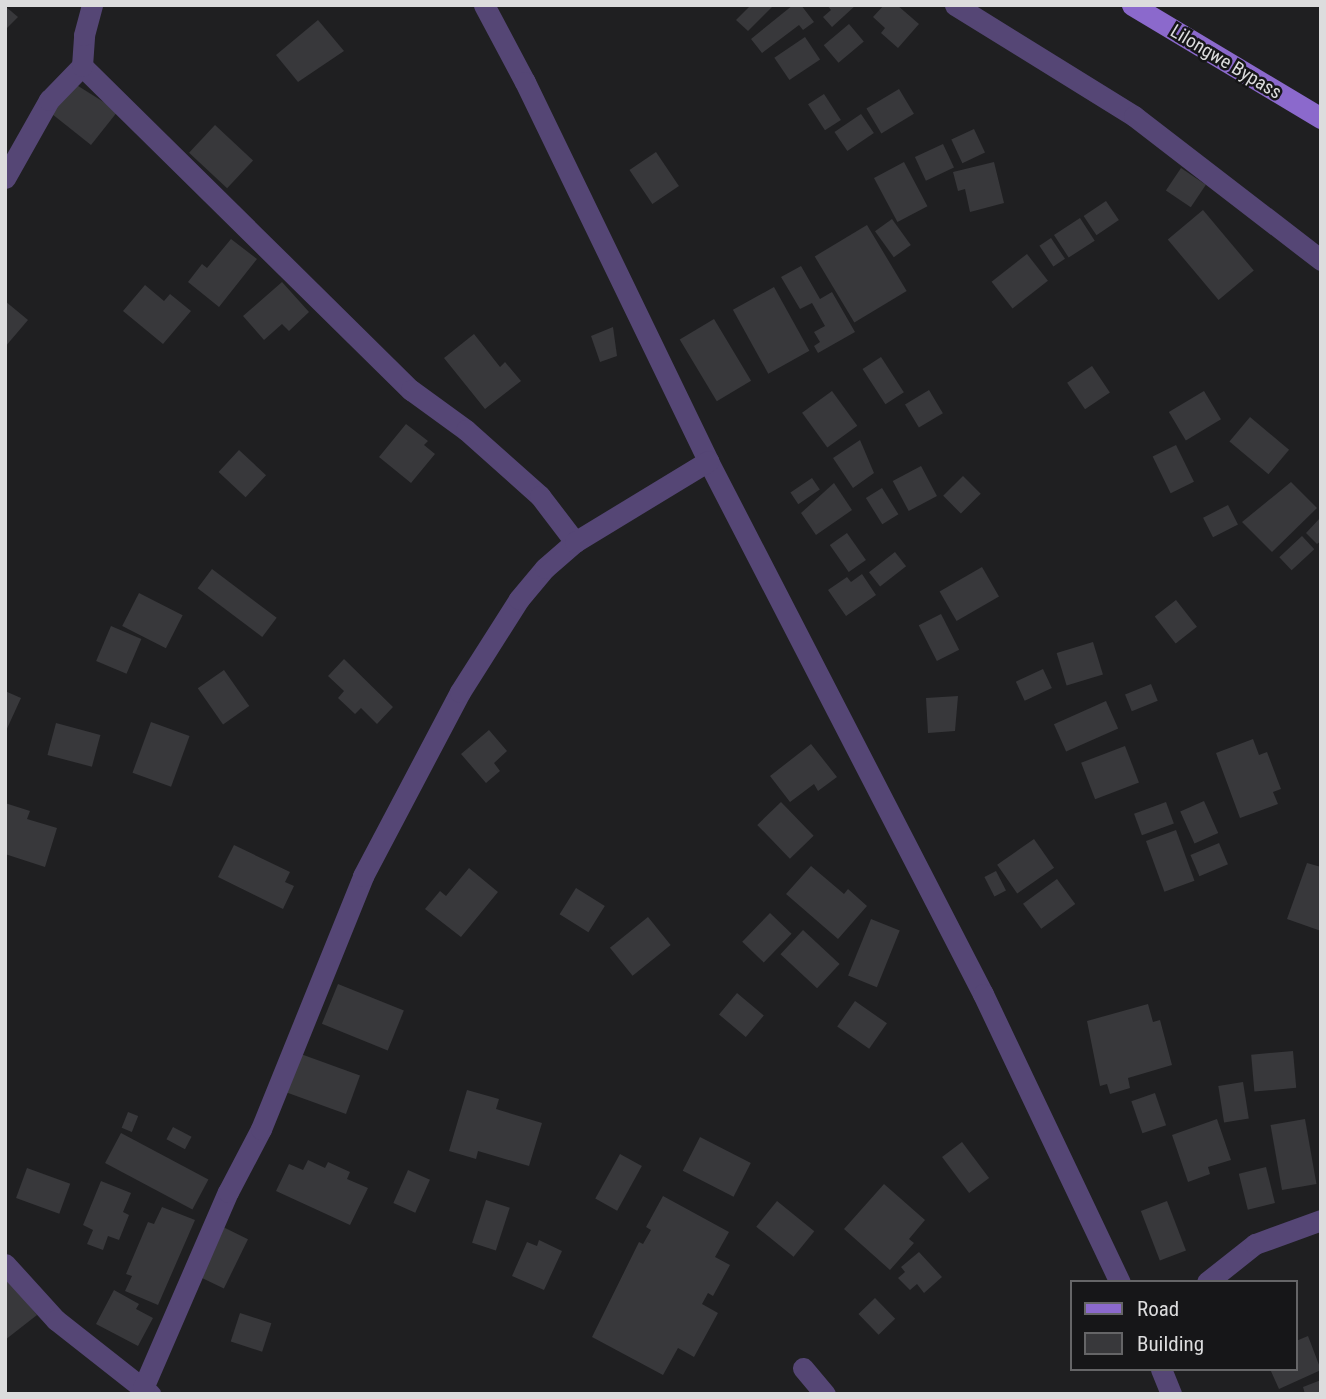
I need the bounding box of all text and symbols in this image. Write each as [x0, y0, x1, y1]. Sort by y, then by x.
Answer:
street label: Lilongwe Bypass [1166, 20, 1286, 104]
legend [1070, 1280, 1298, 1371]
text: Road [1137, 1297, 1179, 1321]
text: Building [1137, 1332, 1204, 1356]

